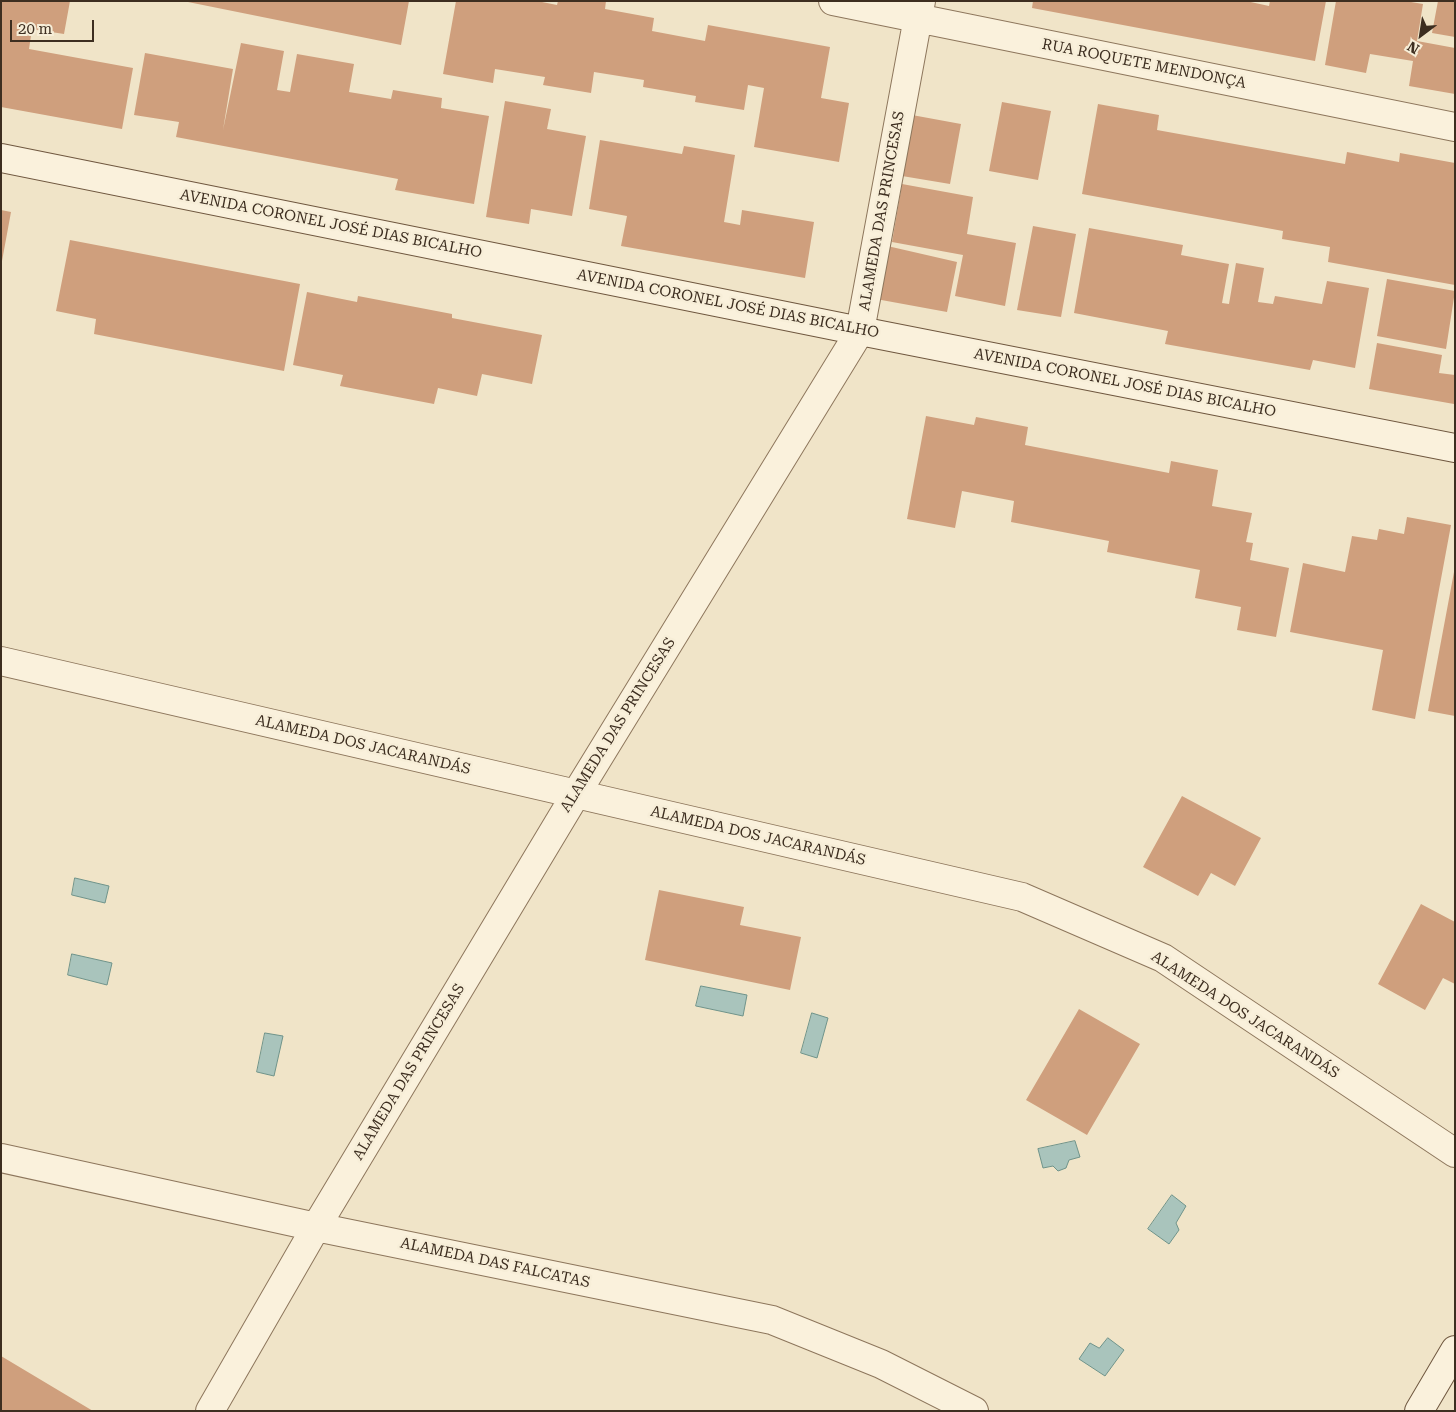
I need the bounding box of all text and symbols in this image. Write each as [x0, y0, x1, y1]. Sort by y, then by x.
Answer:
scale bar [12, 10, 96, 42]
north arrow [1396, 10, 1446, 60]
text: 20 m [18, 20, 52, 38]
street label: RUA ROQUETE MENDONÇA [1040, 35, 1248, 93]
text: N [1405, 38, 1422, 57]
street label: ALAMEDA DAS PRINCESAS [856, 110, 908, 312]
street label: AVENIDA CORONEL JOSÉ DIAS BICALHO [178, 186, 484, 262]
street label: AVENIDA CORONEL JOSÉ DIAS BICALHO [575, 266, 881, 342]
street label: AVENIDA CORONEL JOSÉ DIAS BICALHO [972, 345, 1278, 421]
street label: ALAMEDA DAS PRINCESAS [557, 634, 679, 816]
street label: ALAMEDA DOS JACARANDÁS [254, 711, 472, 779]
street label: ALAMEDA DOS JACARANDÁS [649, 802, 867, 870]
street label: ALAMEDA DOS JACARANDÁS [1148, 947, 1342, 1083]
street label: ALAMEDA DAS PRINCESAS [349, 981, 469, 1163]
street label: ALAMEDA DAS FALCATAS [398, 1234, 592, 1292]

